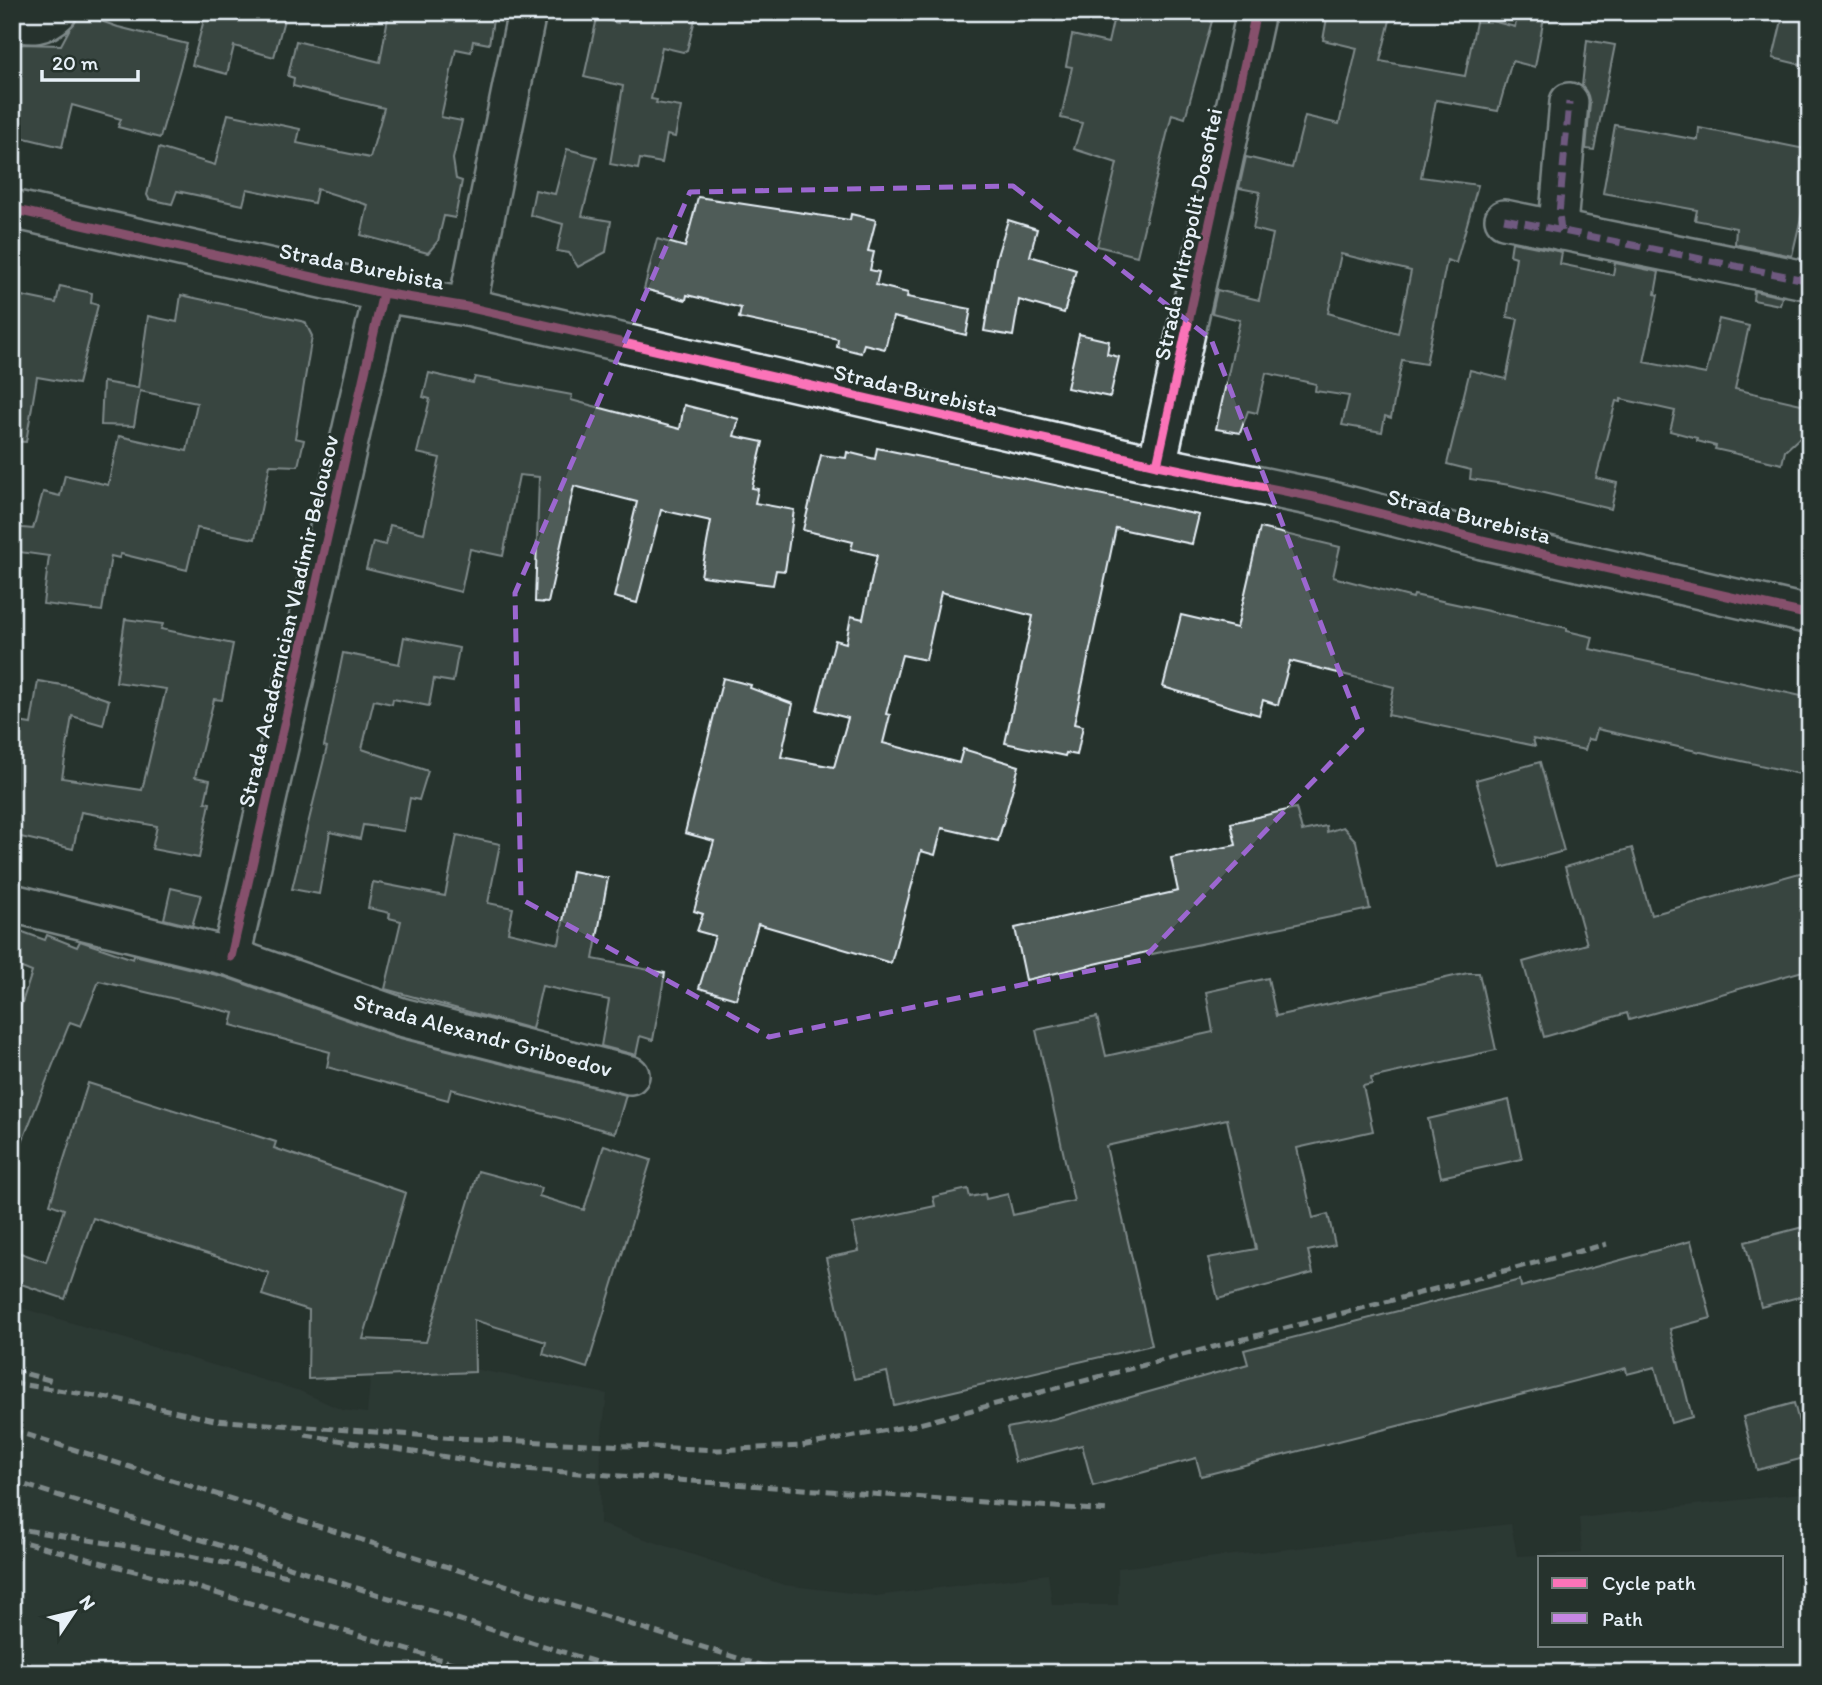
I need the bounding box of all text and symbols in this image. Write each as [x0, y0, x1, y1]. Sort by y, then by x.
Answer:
scale bar [42, 38, 138, 82]
text: 20 m [52, 50, 99, 75]
street label: Strada Mitropolit Dosoftei [1148, 105, 1228, 363]
street label: Strada Burebista [277, 236, 447, 296]
street label: Strada Burebista [831, 357, 1001, 423]
street label: Strada Academician Vladimir Belousov [231, 432, 345, 810]
street label: Strada Burebista [1384, 482, 1554, 550]
street label: Strada Alexandr Griboedov [351, 987, 616, 1083]
legend [1538, 1556, 1784, 1646]
text: Cycle path [1602, 1570, 1696, 1595]
north arrow [38, 1576, 108, 1646]
text: N [74, 1591, 101, 1614]
text: Path [1602, 1606, 1643, 1631]

